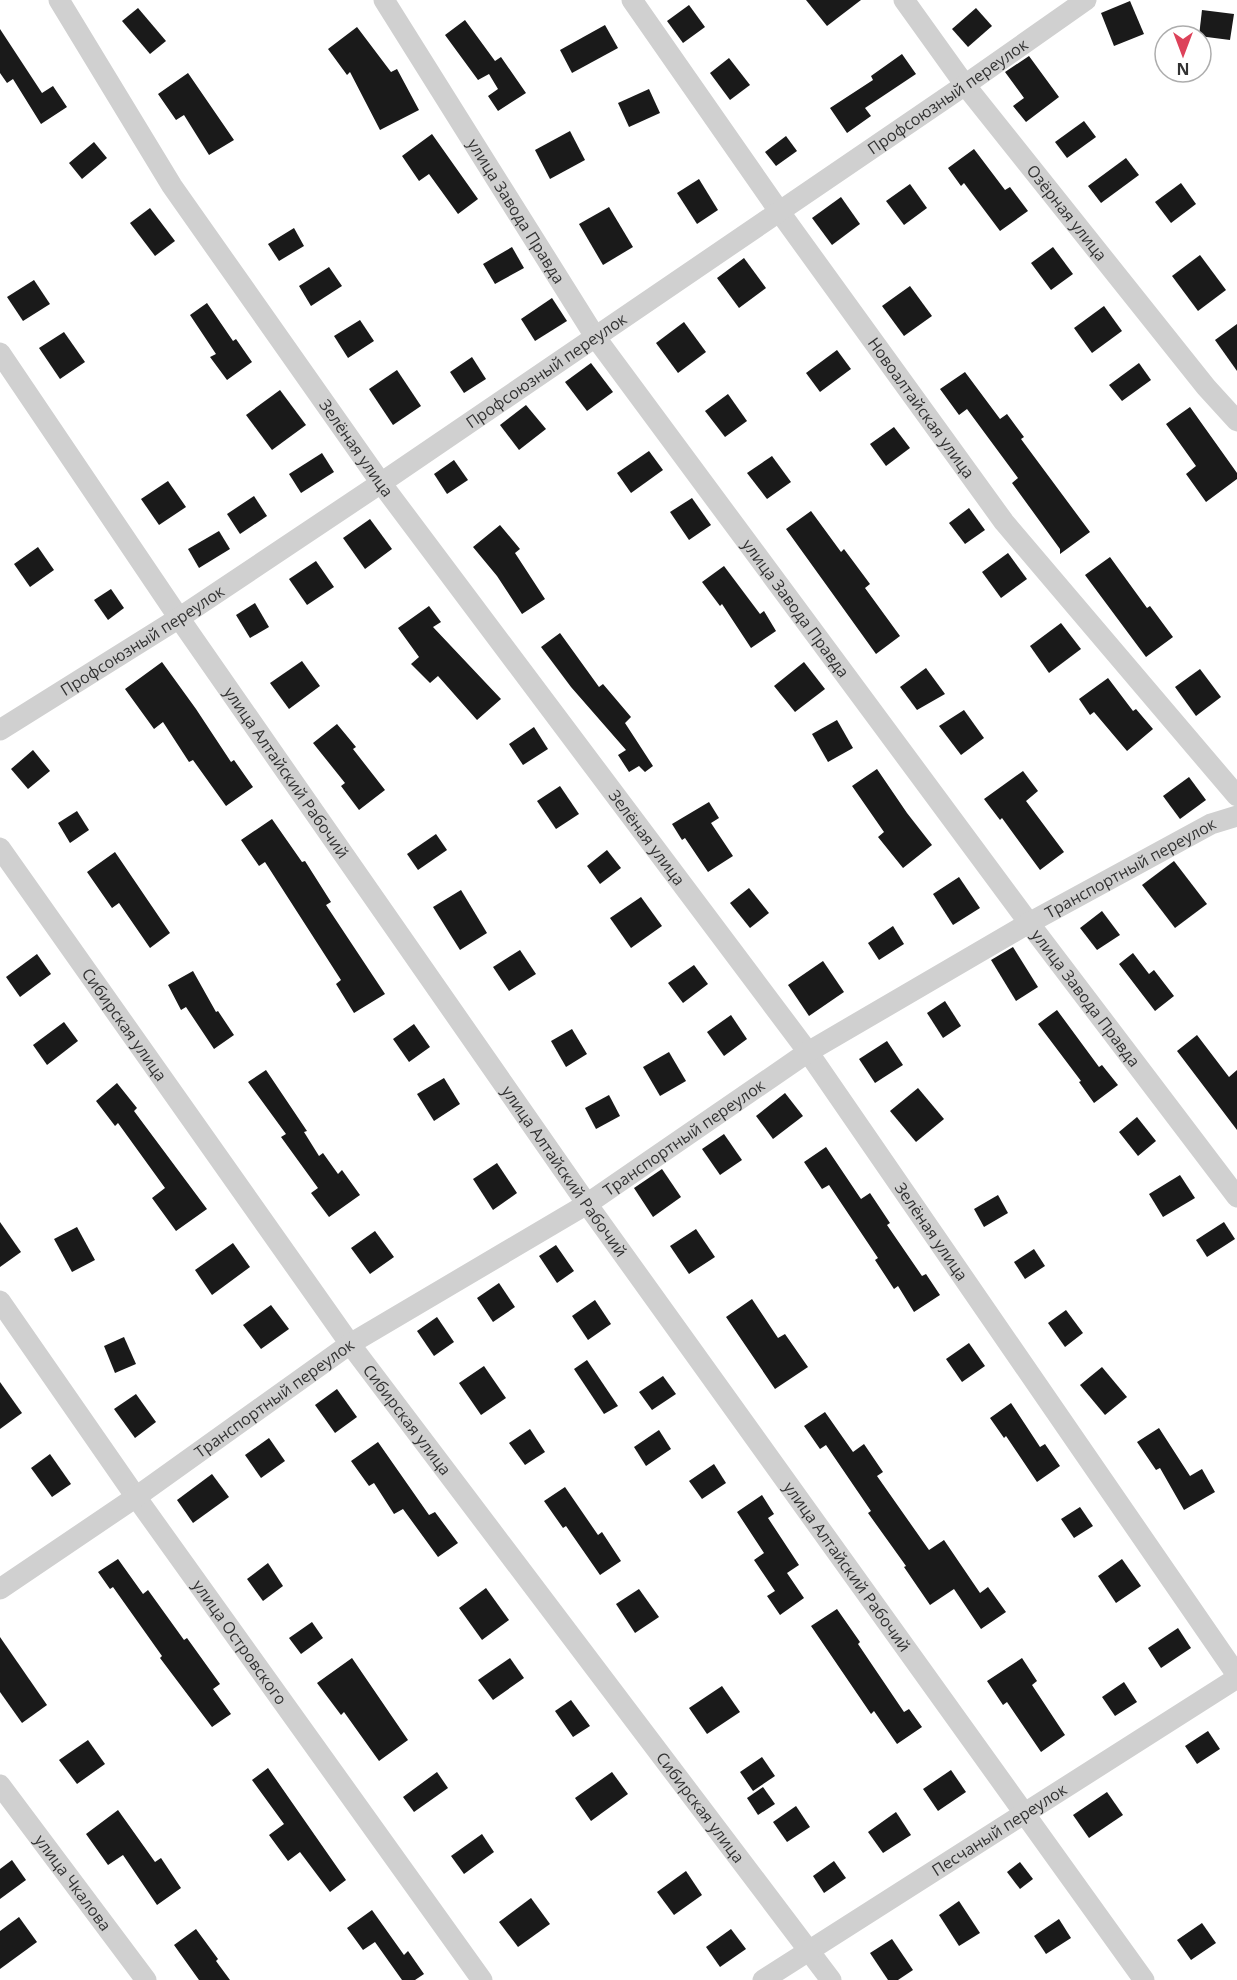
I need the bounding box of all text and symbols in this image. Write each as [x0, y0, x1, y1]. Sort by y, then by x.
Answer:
north arrow [1153, 24, 1213, 84]
street label: Профсоюзный переулок [863, 33, 1033, 159]
text: N [1176, 58, 1190, 80]
street label: улица Завода Правда [463, 134, 570, 288]
street label: Озёрная улица [1022, 160, 1112, 265]
street label: Профсоюзный переулок [461, 307, 632, 433]
street label: Новоалтайская улица [863, 333, 980, 483]
street label: Зелёная улица [314, 395, 399, 501]
street label: улица Завода Правда [737, 534, 855, 682]
street label: Профсоюзный переулок [56, 580, 229, 701]
street label: улица Алтайский Рабочий [219, 682, 354, 863]
street label: Зелёная улица [604, 785, 690, 890]
street label: Транспортный переулок [1041, 812, 1220, 923]
street label: улица Завода Правда [1027, 925, 1145, 1071]
street label: Сибирская улица [77, 963, 172, 1085]
street label: Транспортный переулок [599, 1074, 770, 1201]
street label: улица Алтайский Рабочий [497, 1081, 632, 1261]
street label: Зелёная улица [890, 1178, 973, 1285]
street label: Транспортный переулок [190, 1333, 359, 1463]
street label: Сибирская улица [358, 1360, 456, 1480]
street label: улица Алтайский Рабочий [779, 1477, 916, 1656]
street label: улица Островского [188, 1575, 292, 1709]
street label: Сибирская улица [651, 1747, 750, 1867]
street label: Песчаный переулок [927, 1778, 1072, 1881]
street label: улица Чкалова [30, 1830, 117, 1935]

